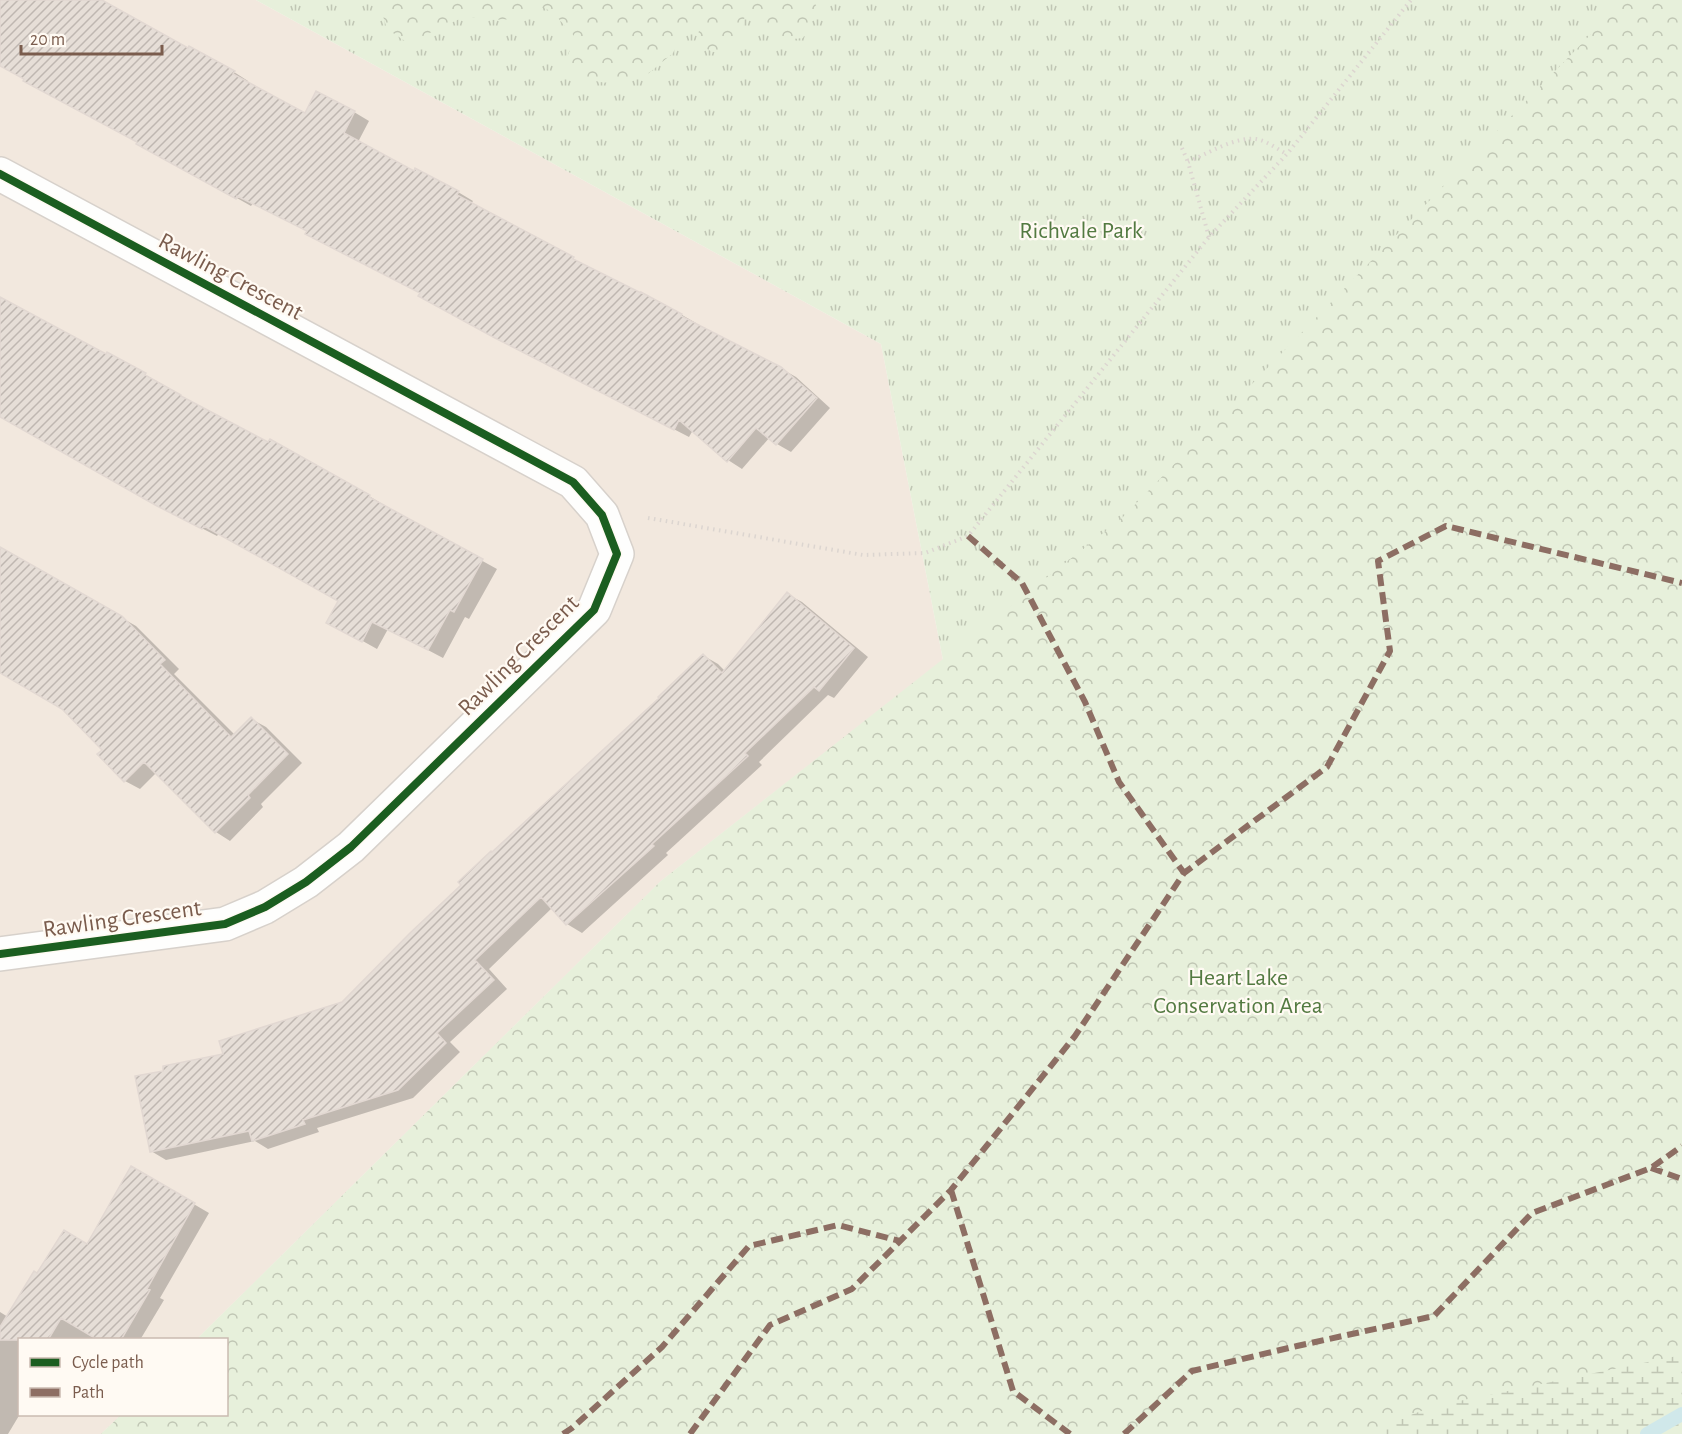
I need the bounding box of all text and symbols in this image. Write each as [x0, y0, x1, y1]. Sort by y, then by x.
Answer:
scale bar [21, 18, 162, 56]
text: 20 m [30, 31, 65, 49]
park label: Richvale Park [1019, 219, 1143, 243]
street label: Rawling Crescent [154, 229, 307, 325]
street label: Rawling Crescent [454, 591, 584, 721]
street label: Rawling Crescent [41, 896, 203, 942]
park label: Heart Lake Conservation Area [1153, 966, 1323, 1018]
legend [18, 1338, 228, 1416]
text: Cycle path [72, 1354, 144, 1372]
text: Path [72, 1384, 104, 1402]

